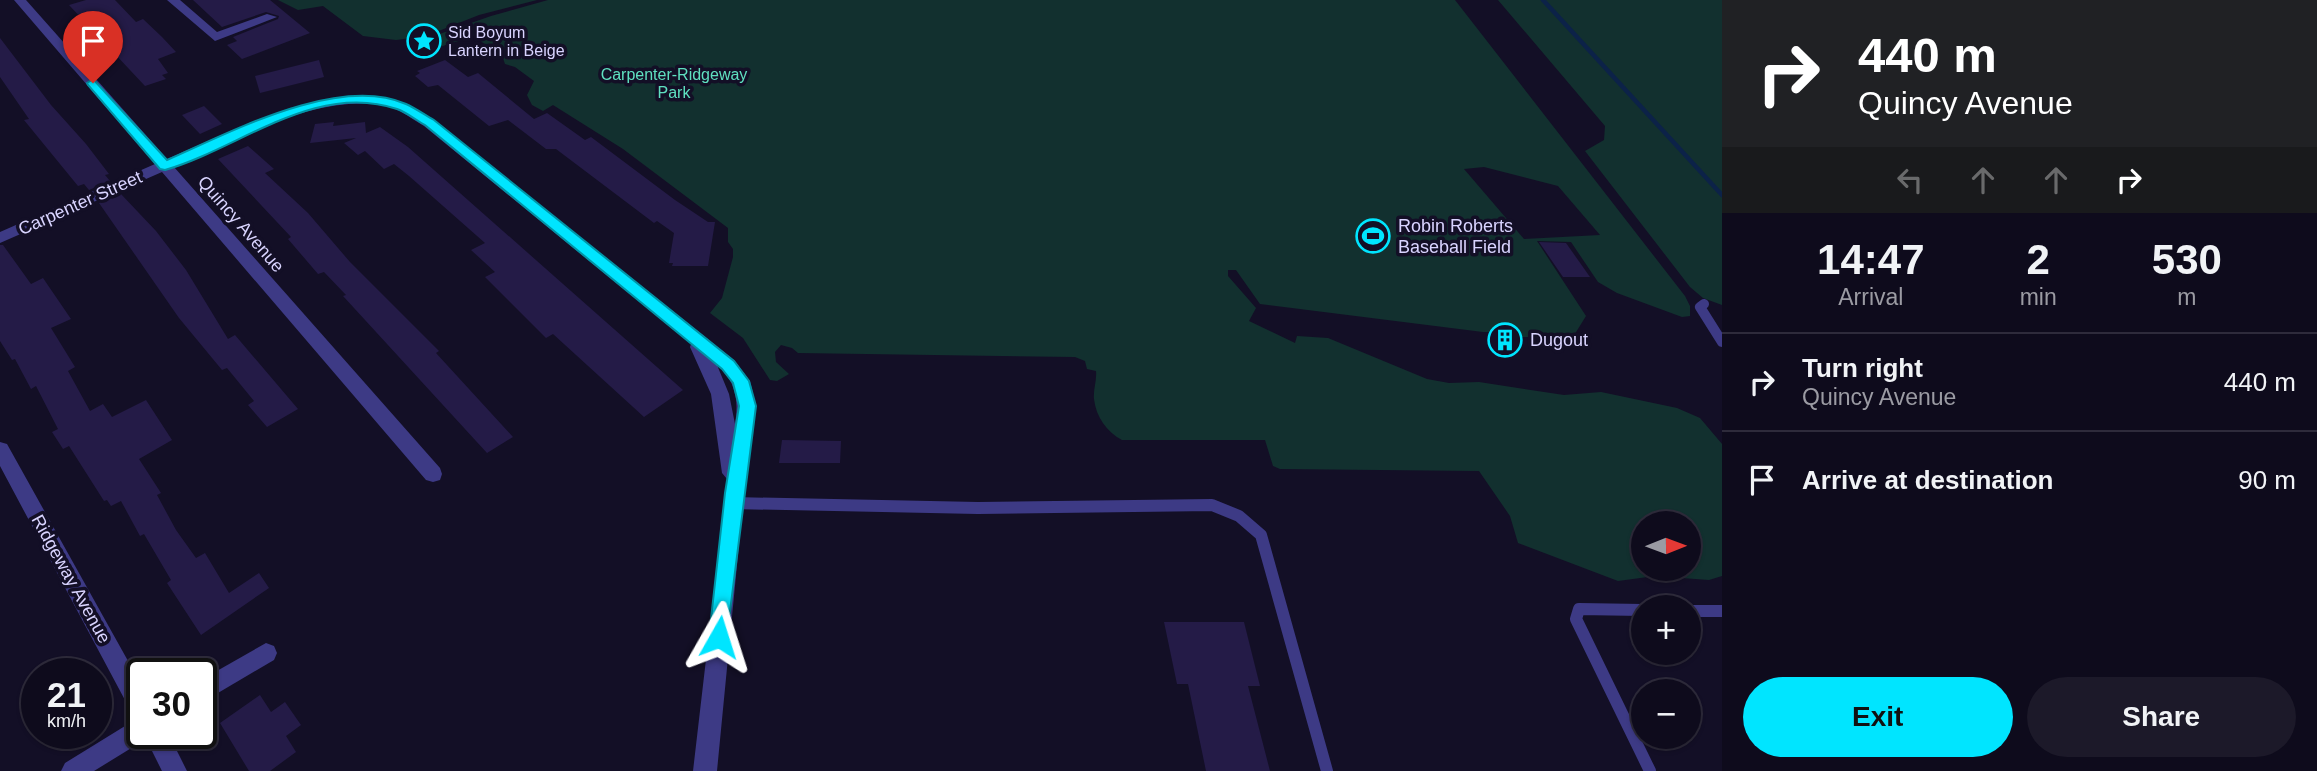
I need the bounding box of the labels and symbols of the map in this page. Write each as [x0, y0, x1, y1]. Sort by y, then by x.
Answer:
pin [63, 11, 123, 83]
place icon: Sid Boyum Lantern in Beige [405, 22, 443, 60]
place label: Sid Boyum Lantern in Beige [448, 24, 565, 59]
park label: Carpenter-Ridgeway Park [601, 66, 747, 101]
street label: Carpenter Street [15, 167, 145, 239]
street label: Quincy Avenue [194, 172, 288, 276]
place label: Robin Roberts Baseball Field [1398, 216, 1513, 257]
sports icon: Robin Roberts Baseball Field [1354, 217, 1392, 255]
building icon: Dugout [1486, 321, 1524, 359]
place label: Dugout [1530, 330, 1588, 350]
street label: Ridgeway Avenue [27, 511, 115, 647]
north arrow [1631, 511, 1701, 581]
position arrow [682, 600, 756, 674]
speed limit sign: 30 [126, 658, 217, 749]

